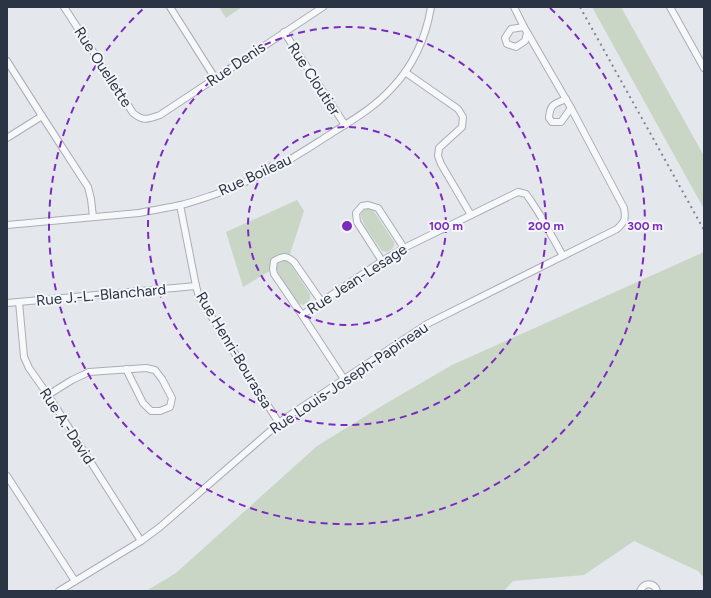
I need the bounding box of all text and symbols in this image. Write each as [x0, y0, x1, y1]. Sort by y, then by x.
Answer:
street label: Rue Ouellette [70, 23, 136, 111]
street label: Rue Denis [203, 38, 269, 90]
street label: Rue Cloutier [284, 39, 344, 119]
street label: Rue Boileau [216, 150, 294, 200]
centre of rings [340, 219, 354, 233]
text: 100 m [429, 219, 463, 233]
text: 200 m [528, 219, 564, 233]
text: 300 m [627, 219, 663, 233]
street label: Rue Jean-Lesage [304, 240, 410, 318]
street label: Rue J.-L.-Blanchard [35, 280, 167, 310]
street label: Rue Henri-Bourassa [192, 288, 276, 412]
street label: Rue Louis-Joseph-Papineau [266, 318, 432, 438]
street label: Rue A.-David [36, 385, 98, 467]

